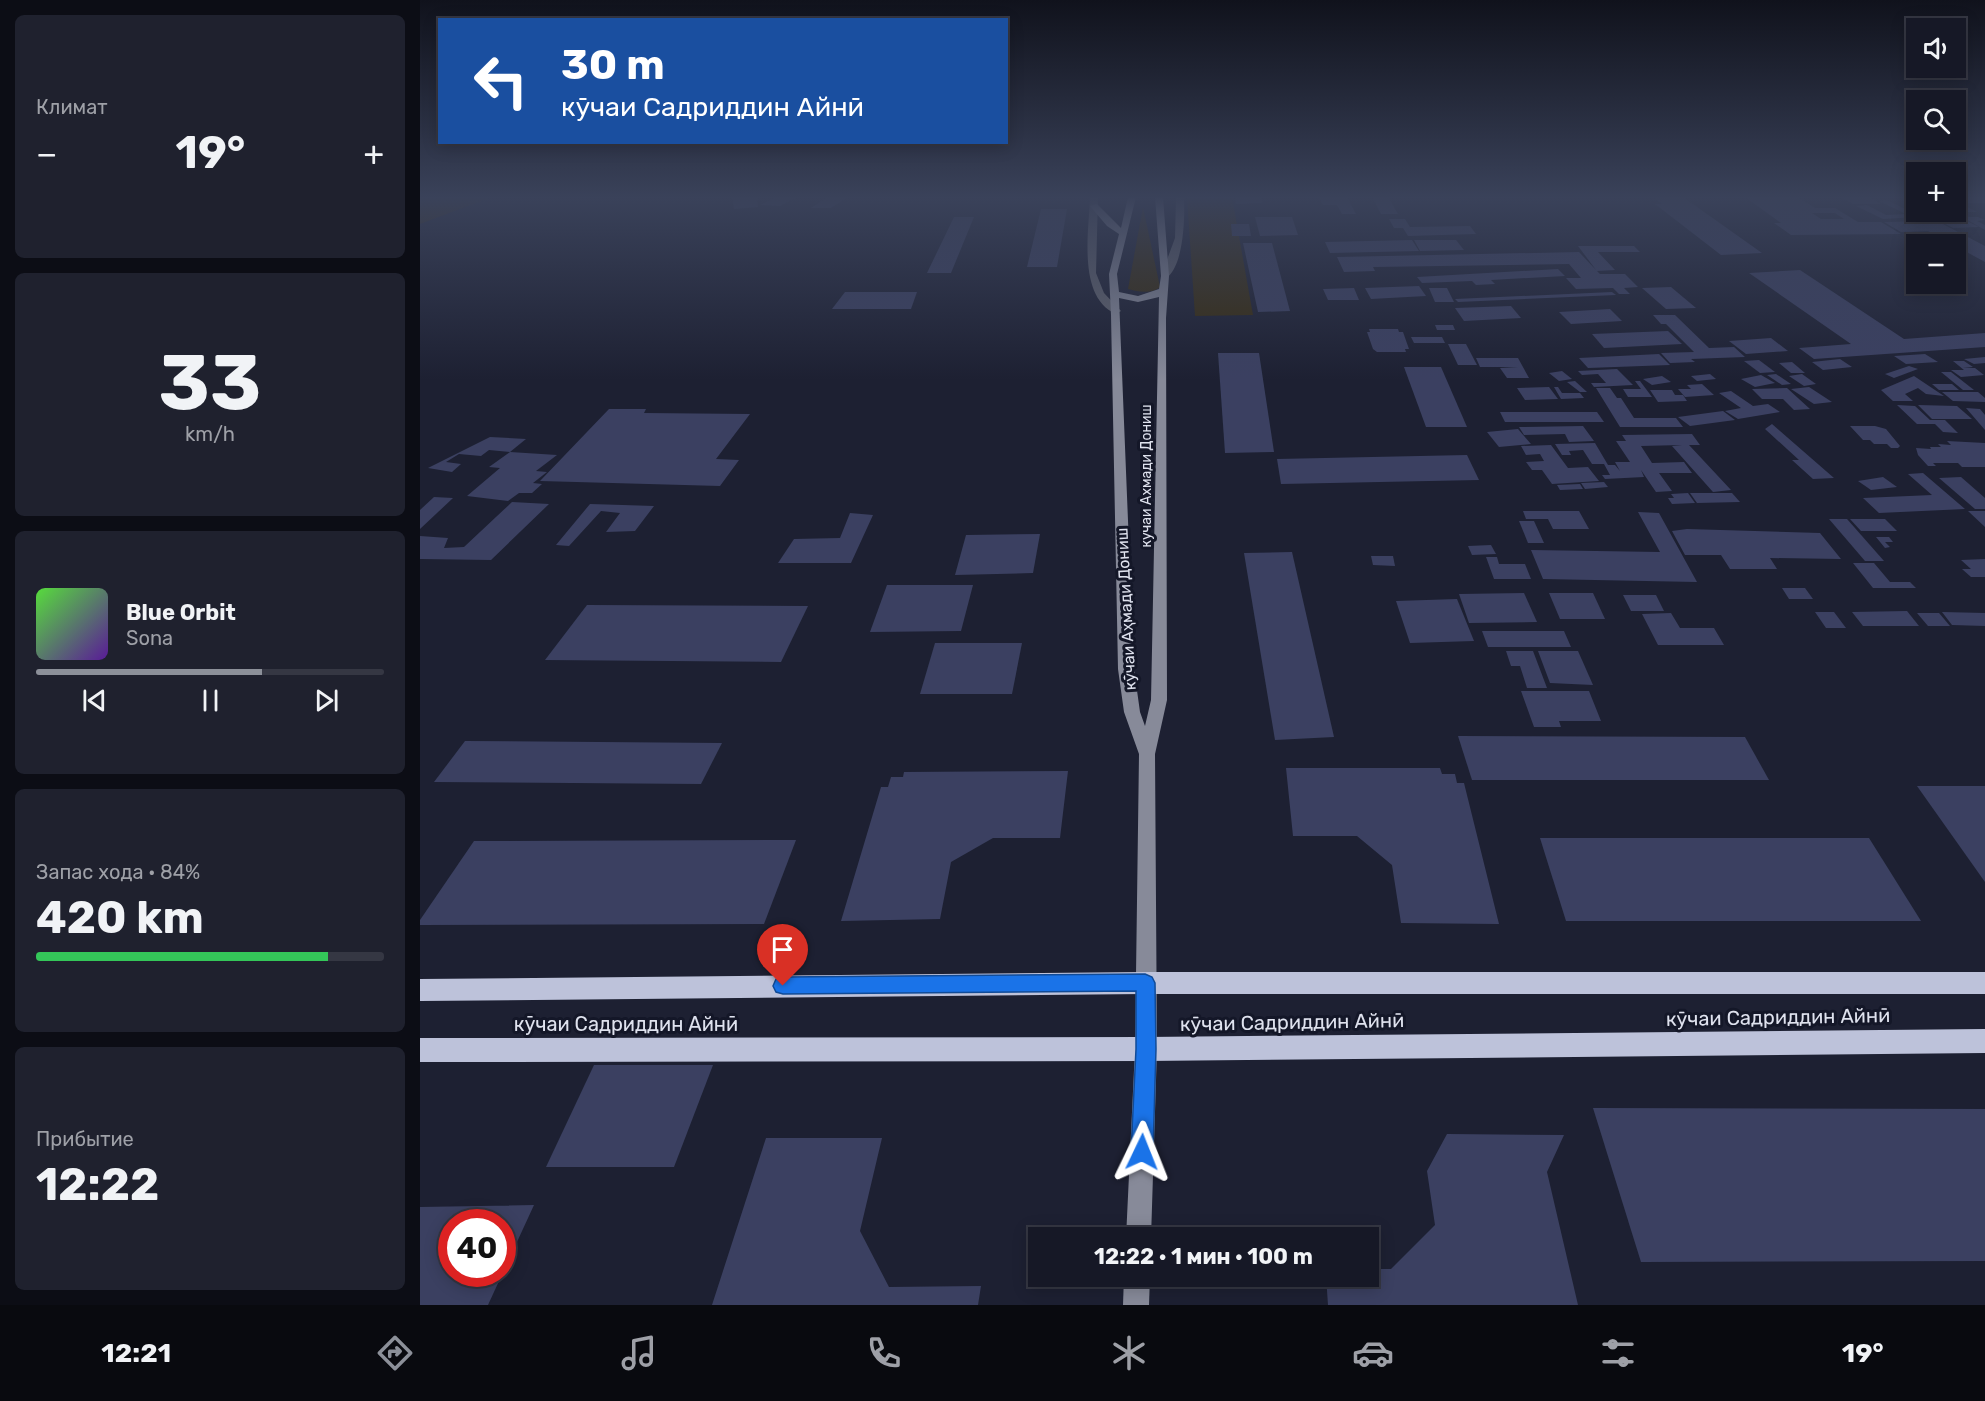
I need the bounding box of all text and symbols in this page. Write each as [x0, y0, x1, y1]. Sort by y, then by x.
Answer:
map controls [1906, 18, 1966, 294]
button: sound [1906, 18, 1966, 78]
text: 30 m [561, 40, 665, 90]
icon: left [462, 42, 540, 120]
button: search [1906, 90, 1966, 150]
text: кӯчаи Садриддин Айнӣ [561, 91, 864, 123]
text: Климат [36, 95, 108, 119]
text: 19° [176, 126, 245, 179]
text: − [36, 134, 57, 173]
text: + [363, 134, 384, 173]
button: + [1906, 162, 1966, 222]
button: − [1906, 234, 1966, 294]
text: 33 [159, 336, 261, 429]
street label: кучаи Ахмади Дониш [1138, 404, 1155, 548]
text: km/h [185, 422, 235, 446]
street label: кӯчаи Аҳмади Дониш [1112, 527, 1140, 691]
text: Blue Orbit [126, 599, 236, 626]
text: Sona [126, 626, 173, 650]
icon: previous [78, 684, 111, 717]
icon: pause [194, 684, 227, 717]
icon: next [310, 684, 343, 717]
text: Запас хода · 84% [36, 860, 200, 884]
text: 420 km [36, 891, 204, 944]
pin [757, 924, 808, 986]
icon: arrive [766, 933, 799, 966]
street label: кӯчаи Садриддин Айнӣ [1666, 1003, 1890, 1031]
street label: кӯчаи Садриддин Айнӣ [1180, 1008, 1404, 1036]
street label: кӯчаи Садриддин Айнӣ [514, 1012, 738, 1036]
position arrow [1110, 1120, 1174, 1184]
text: Прибытие [36, 1127, 134, 1151]
text: 12:22 [36, 1158, 159, 1211]
speed limit sign: 40 [438, 1209, 516, 1287]
text: 12:22 · 1 мин · 100 m [1094, 1243, 1313, 1270]
icon: directions [374, 1332, 416, 1374]
icon: music [618, 1332, 660, 1374]
icon: phone [863, 1332, 905, 1374]
icon: climate [1108, 1332, 1150, 1374]
icon: car [1352, 1332, 1394, 1374]
icon: filters [1597, 1332, 1639, 1374]
text: 12:21 [101, 1337, 171, 1369]
text: 19° [1842, 1337, 1884, 1369]

